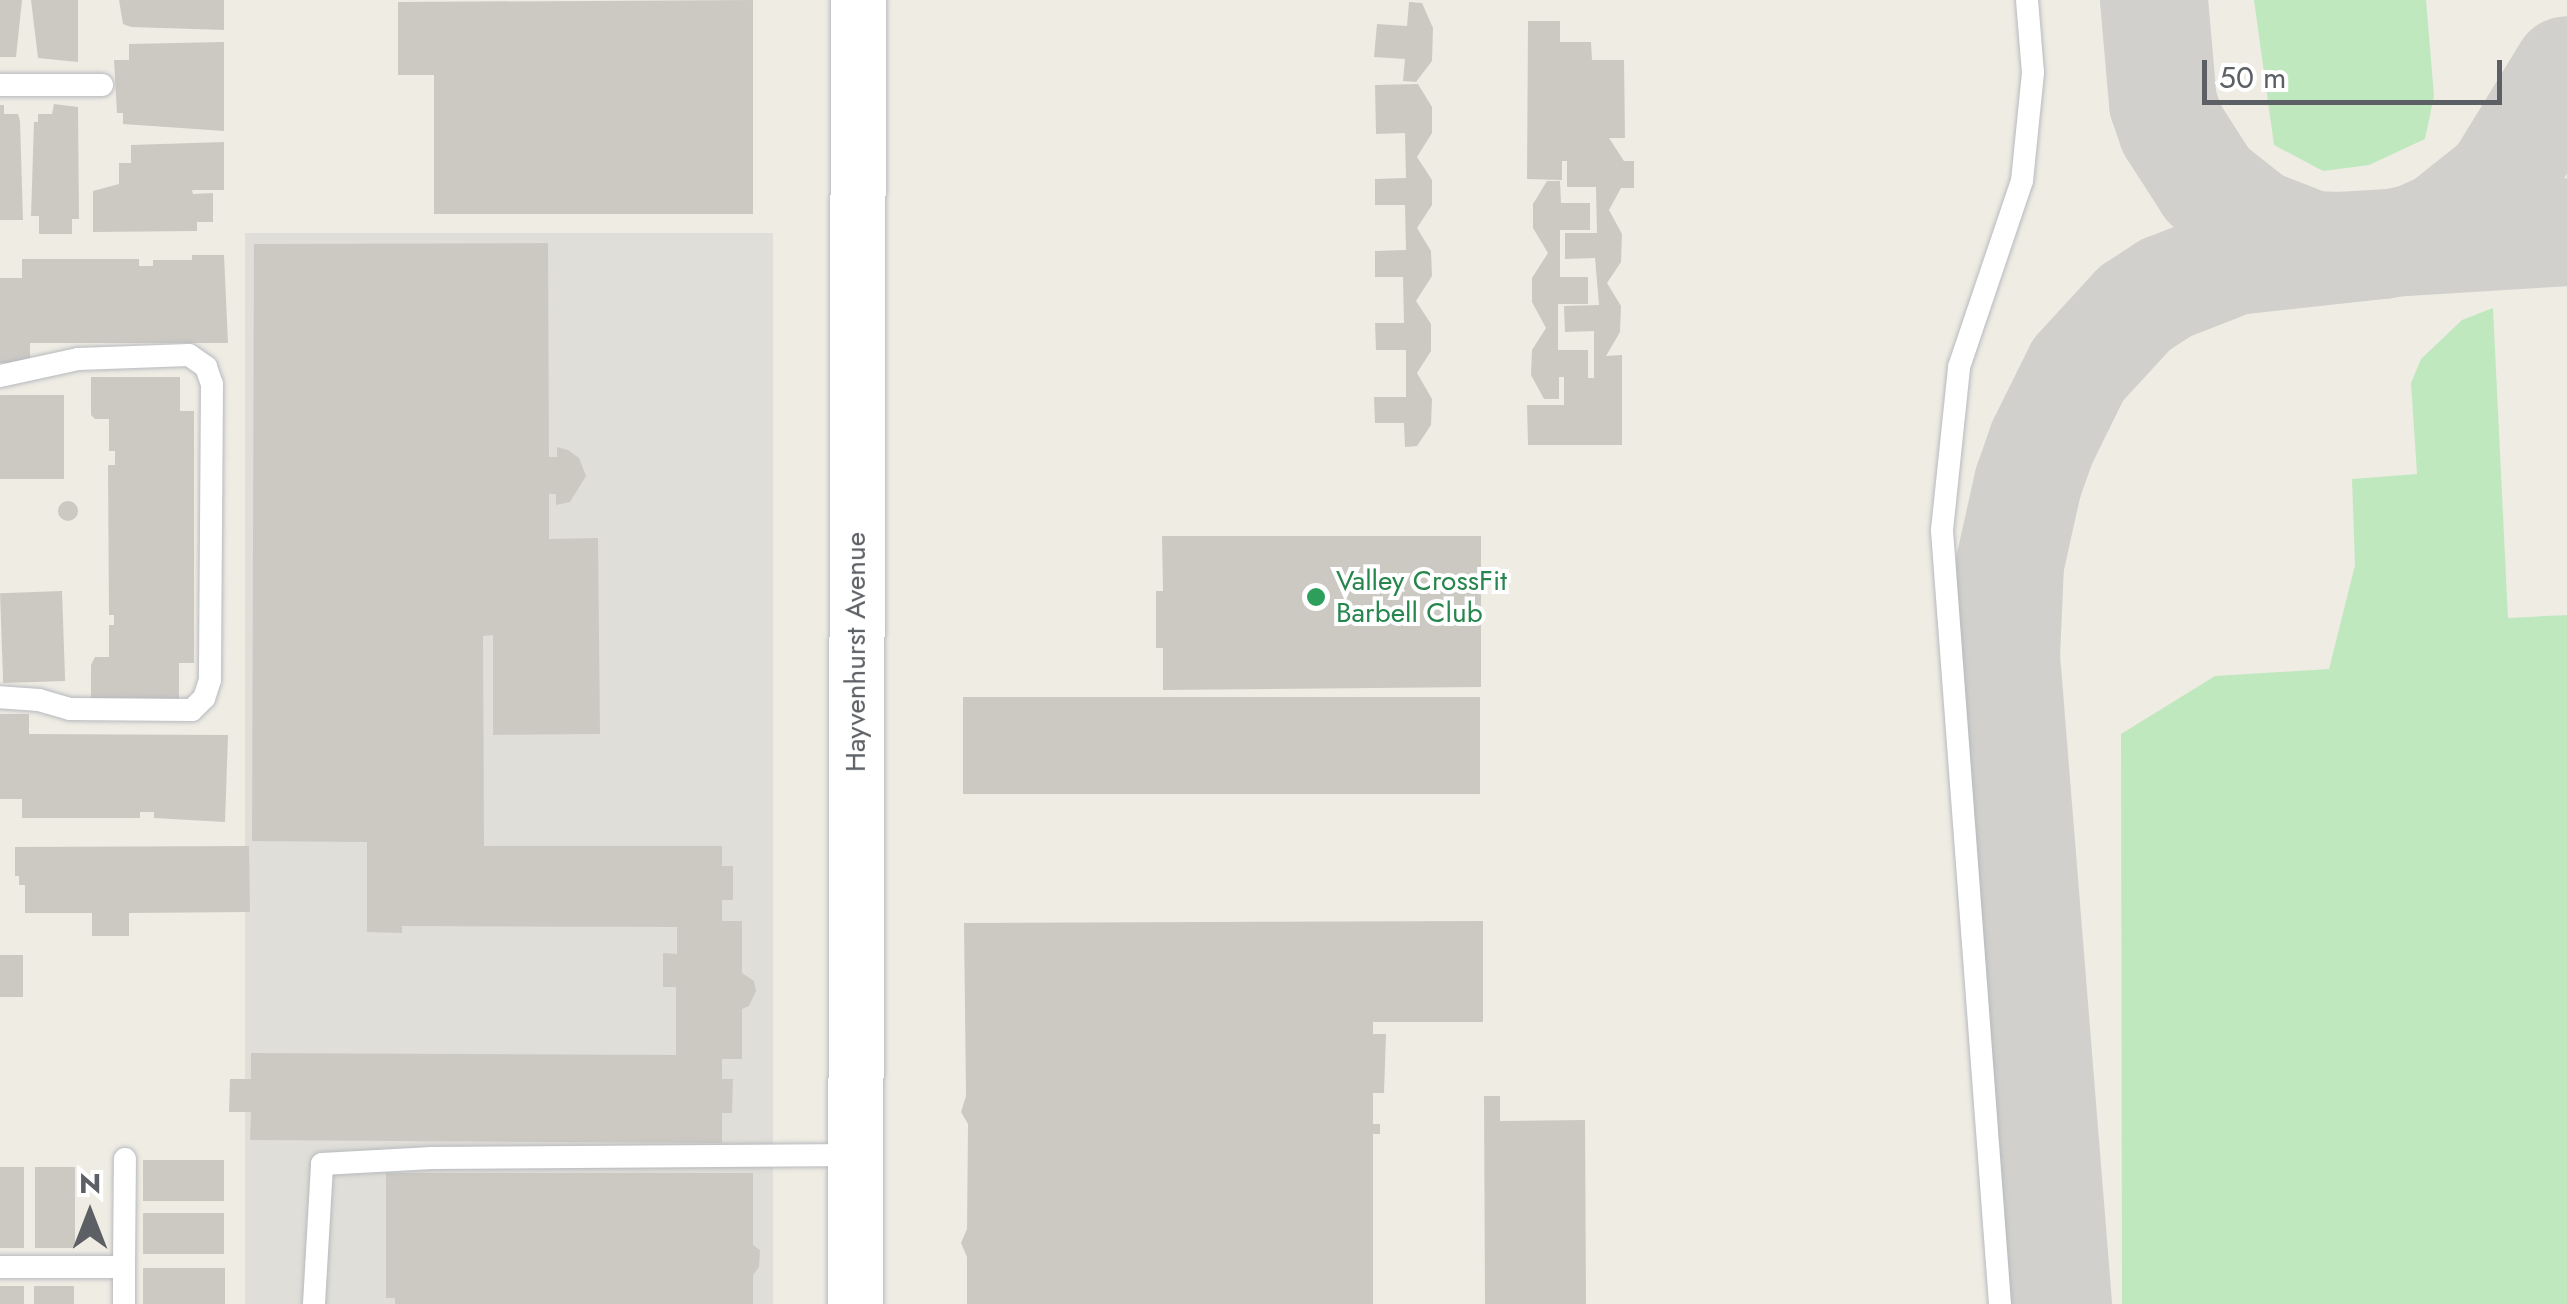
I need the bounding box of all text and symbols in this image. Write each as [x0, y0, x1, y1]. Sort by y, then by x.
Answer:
scale bar [2207, 40, 2507, 102]
text: 50 m [2219, 56, 2286, 99]
street label: Hayvenhurst Avenue [839, 532, 873, 772]
place label: Valley CrossFit Barbell Club [1336, 564, 1507, 630]
marker: Valley CrossFit Barbell Club [1305, 586, 1327, 608]
text: N [79, 1163, 101, 1204]
north arrow [40, 1164, 140, 1264]

